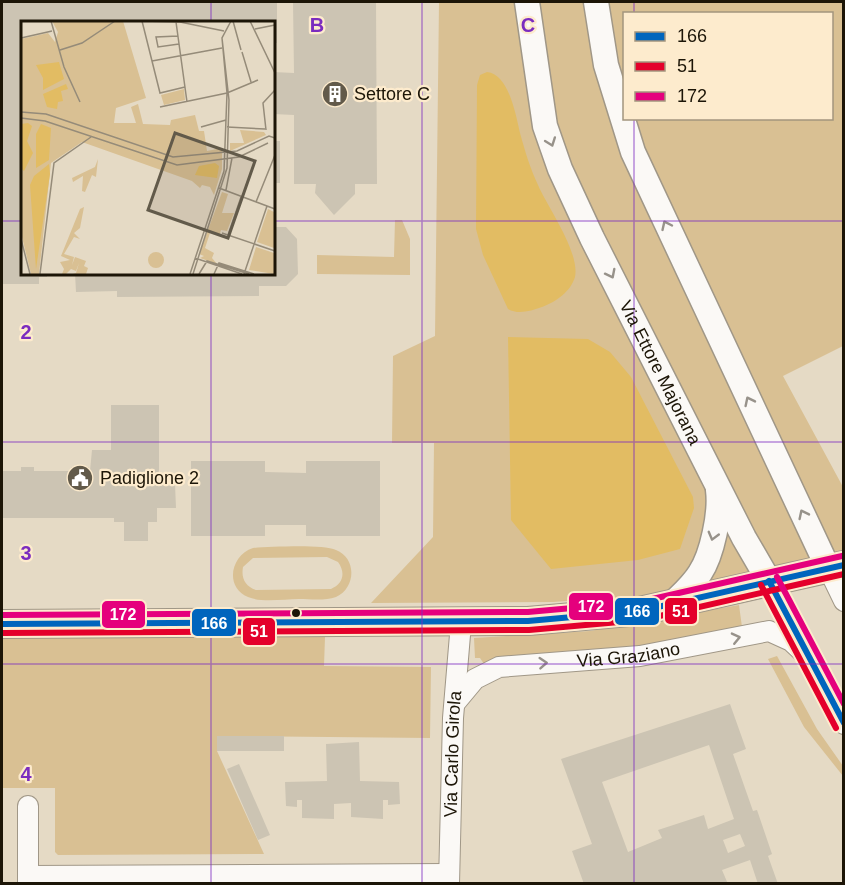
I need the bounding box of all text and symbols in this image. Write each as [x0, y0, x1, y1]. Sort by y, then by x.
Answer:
legend [623, 12, 833, 120]
text: B [310, 14, 324, 36]
text: C [521, 14, 535, 36]
inset map [21, 21, 274, 274]
text: 166 [677, 26, 707, 46]
text: 51 [677, 56, 697, 76]
building icon: Settore C [320, 79, 350, 109]
place label: Settore C [354, 84, 430, 104]
text: 172 [677, 86, 707, 106]
one-way arrow [543, 137, 556, 147]
one-way arrow [662, 220, 674, 231]
one-way arrow [604, 268, 615, 279]
street label: Via Ettore Majorana [615, 297, 706, 449]
text: 2 [20, 321, 32, 343]
one-way arrow [745, 396, 757, 407]
public building icon: Padiglione 2 [65, 463, 95, 493]
place label: Padiglione 2 [100, 468, 199, 488]
one-way arrow [799, 510, 811, 521]
one-way arrow [707, 531, 720, 541]
text: 3 [20, 542, 32, 564]
line badge: 172 [568, 592, 614, 621]
line badge: 166 [614, 597, 660, 626]
line badge: 51 [664, 597, 698, 625]
text: 172 [578, 598, 604, 615]
line badge: 172 [101, 600, 146, 629]
text: 166 [624, 603, 650, 620]
text: 51 [672, 603, 690, 620]
text: 172 [110, 606, 136, 623]
unlabelled marker [290, 607, 302, 619]
line badge: 166 [191, 608, 237, 637]
text: 166 [201, 615, 227, 632]
line badge: 51 [242, 617, 276, 646]
text: 51 [250, 623, 268, 640]
one-way arrow [731, 632, 741, 645]
street label: Via Graziano [576, 638, 682, 671]
one-way arrow [538, 657, 547, 670]
street label: Via Carlo Girola [441, 689, 465, 818]
text: 4 [20, 763, 32, 785]

